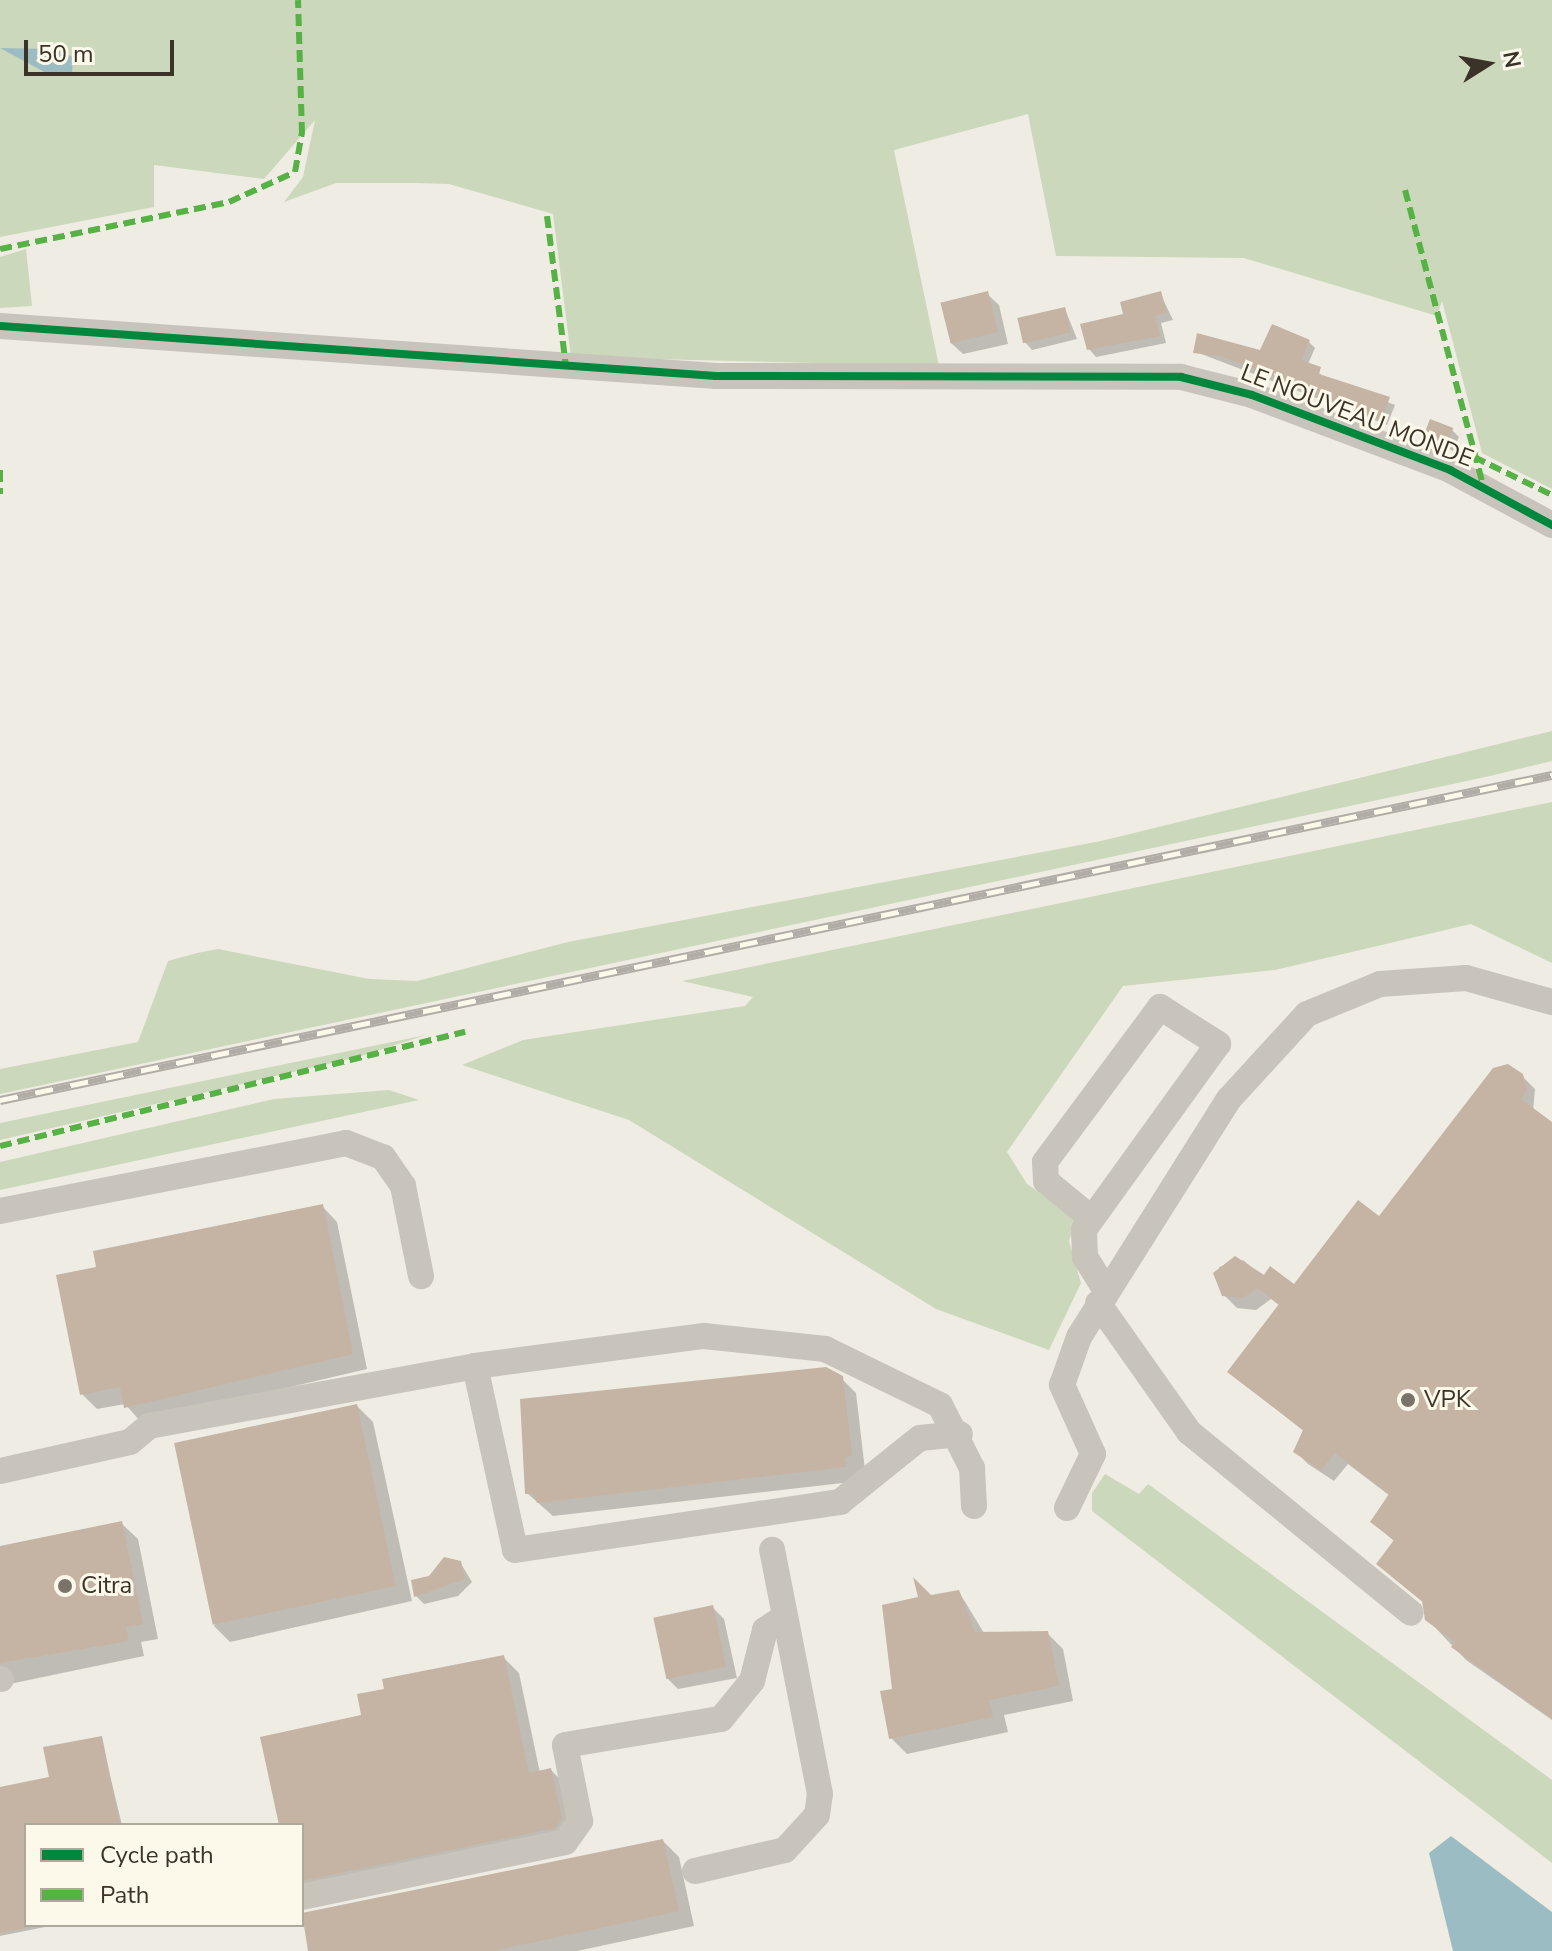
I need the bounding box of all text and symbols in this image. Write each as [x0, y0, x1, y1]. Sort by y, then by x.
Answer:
scale bar [28, 24, 178, 74]
north arrow [1448, 24, 1528, 104]
text: 50 m [38, 38, 94, 70]
text: N [1495, 48, 1528, 70]
street label: LE NOUVEAU MONDE [1237, 358, 1477, 474]
place label: VPK [1424, 1386, 1471, 1414]
marker: VPK [1399, 1391, 1417, 1409]
place label: Citra [81, 1572, 132, 1600]
marker: Citra [56, 1577, 74, 1595]
legend [24, 1823, 304, 1927]
text: Cycle path [100, 1839, 214, 1871]
text: Path [100, 1879, 149, 1911]

